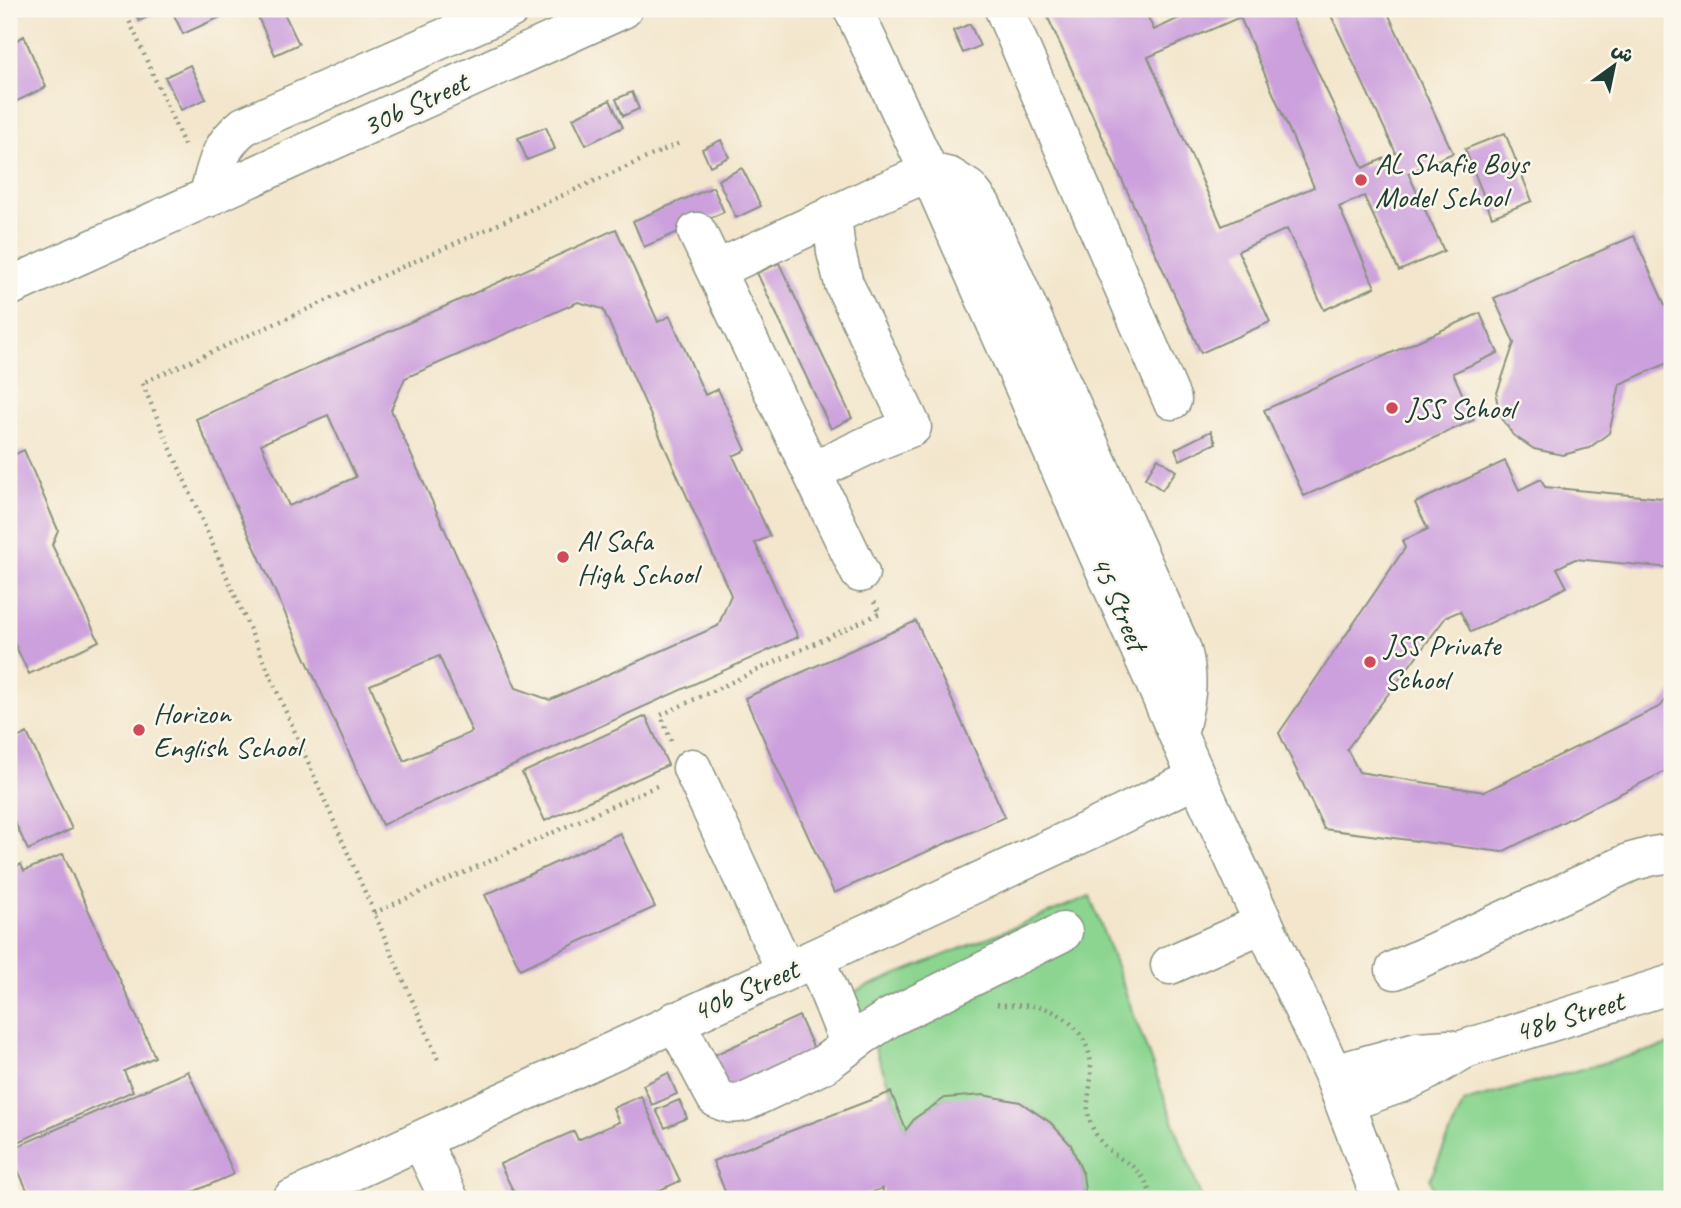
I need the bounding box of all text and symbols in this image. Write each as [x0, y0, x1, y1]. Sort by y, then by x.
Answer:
north arrow [1580, 32, 1650, 102]
text: ش [1607, 37, 1638, 68]
street label: 30b Street [356, 62, 477, 145]
place label: AL Shafie Boys Model School [1375, 144, 1531, 216]
marker: AL Shafie Boys Model School [1353, 172, 1369, 188]
place label: JSS School [1404, 389, 1520, 427]
marker: JSS School [1384, 400, 1400, 416]
place label: Al Safa High School [577, 521, 702, 593]
marker: Al Safa High School [555, 549, 571, 565]
street label: 45 Street [1081, 550, 1158, 660]
place label: JSS Private School [1382, 626, 1502, 698]
marker: JSS Private School [1362, 654, 1378, 670]
place label: Horizon English School [153, 694, 306, 766]
marker: Horizon English School [131, 722, 147, 738]
street label: 40b Street [686, 949, 807, 1030]
street label: 48b Street [1510, 981, 1631, 1051]

